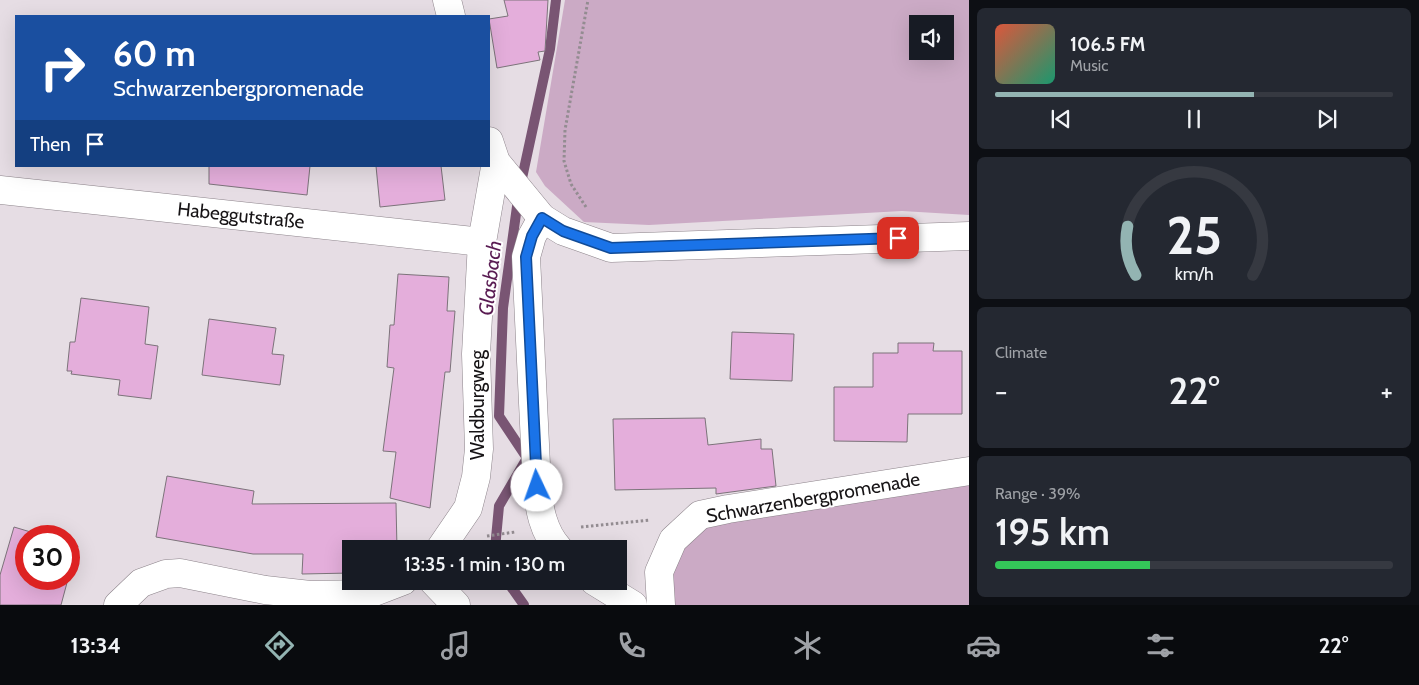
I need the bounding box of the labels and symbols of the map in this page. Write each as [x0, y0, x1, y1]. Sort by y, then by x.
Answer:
street label: Habeggutstraße [176, 197, 306, 234]
pin [877, 217, 919, 259]
water label: Glasbach [474, 239, 506, 317]
street label: Waldburgweg [466, 349, 489, 460]
position arrow [510, 459, 562, 511]
street label: Schwarzenbergpromenade [704, 467, 922, 528]
speed limit sign: 30 [15, 525, 80, 590]

